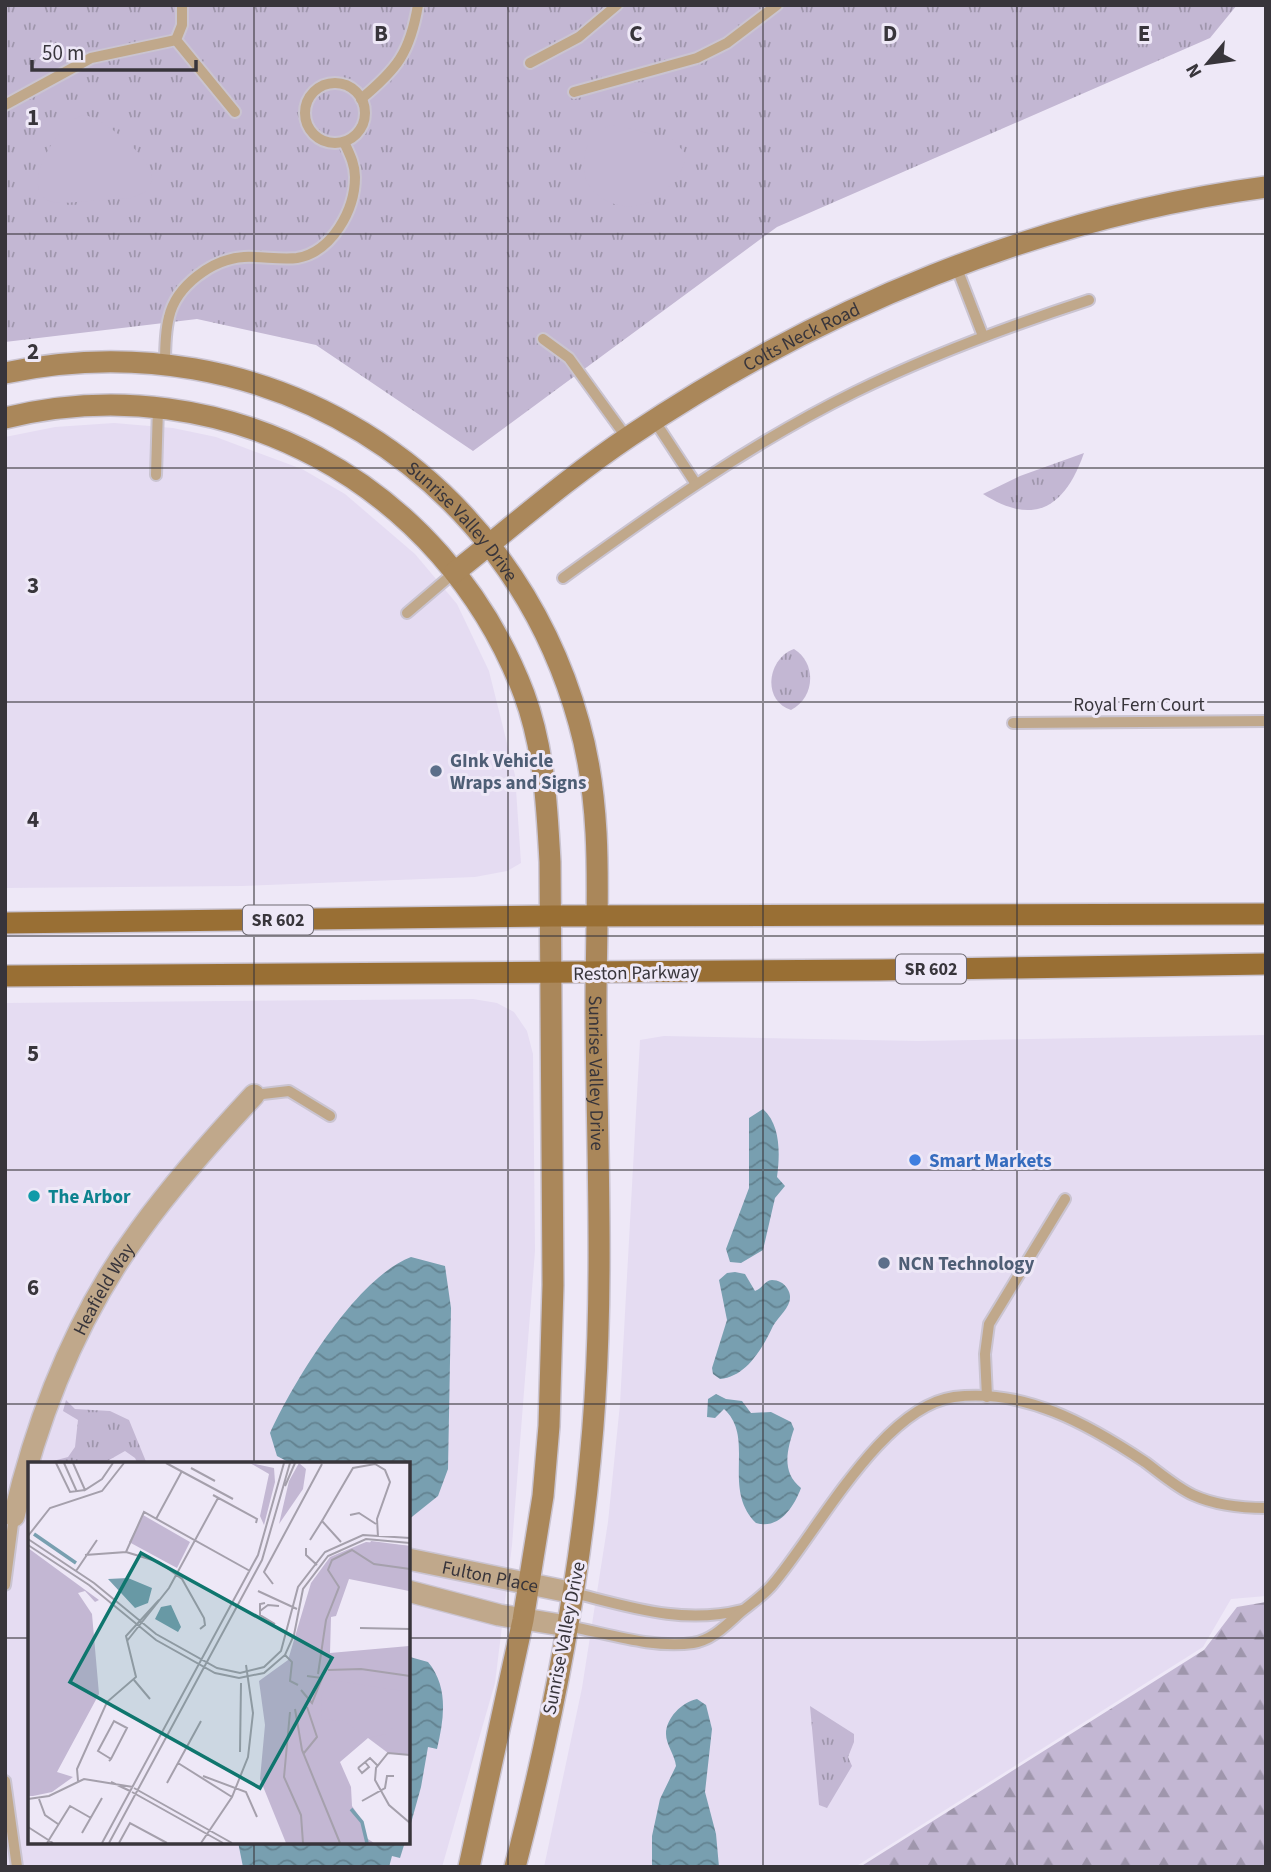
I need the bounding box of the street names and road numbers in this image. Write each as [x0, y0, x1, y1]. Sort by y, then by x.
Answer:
street label: Colts Neck Road [738, 296, 865, 379]
street label: Sunrise Valley Drive [400, 455, 524, 587]
street label: Royal Fern Court [1073, 692, 1205, 719]
road number: SR 602 [243, 905, 313, 934]
road number: SR 602 [896, 954, 966, 984]
street label: Reston Parkway [573, 959, 699, 988]
street label: Sunrise Valley Drive [581, 995, 610, 1151]
street label: Heafield Way [67, 1238, 142, 1340]
street label: Fulton Place [439, 1554, 541, 1600]
street label: Sunrise Valley Drive [536, 1559, 593, 1717]

